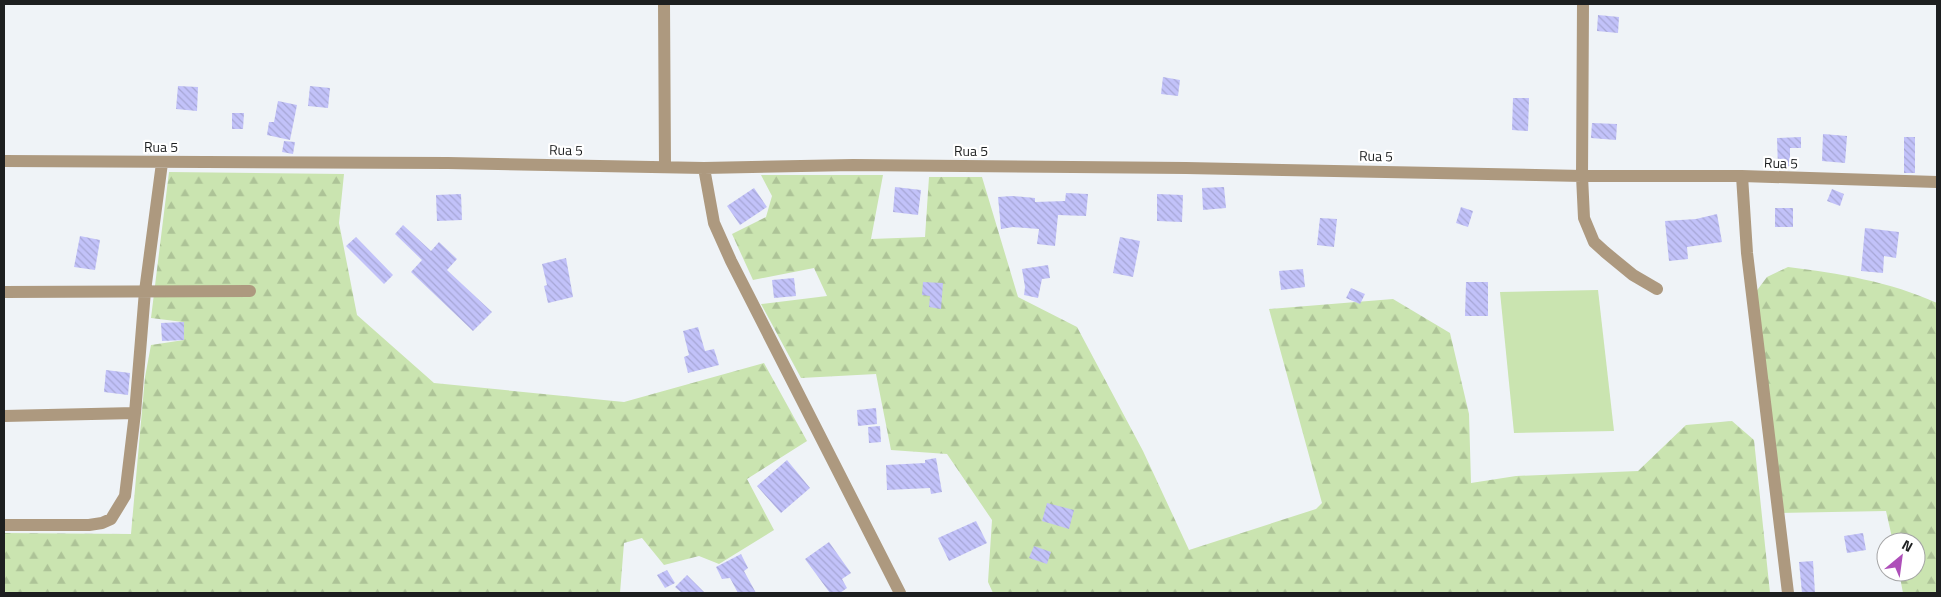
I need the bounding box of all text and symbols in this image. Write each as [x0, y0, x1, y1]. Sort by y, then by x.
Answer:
street label: Rua 5 [144, 136, 178, 157]
street label: Rua 5 [549, 139, 583, 160]
street label: Rua 5 [954, 140, 988, 161]
street label: Rua 5 [1359, 145, 1393, 166]
street label: Rua 5 [1764, 151, 1799, 174]
north arrow [1876, 532, 1926, 582]
text: N [1898, 534, 1917, 557]

